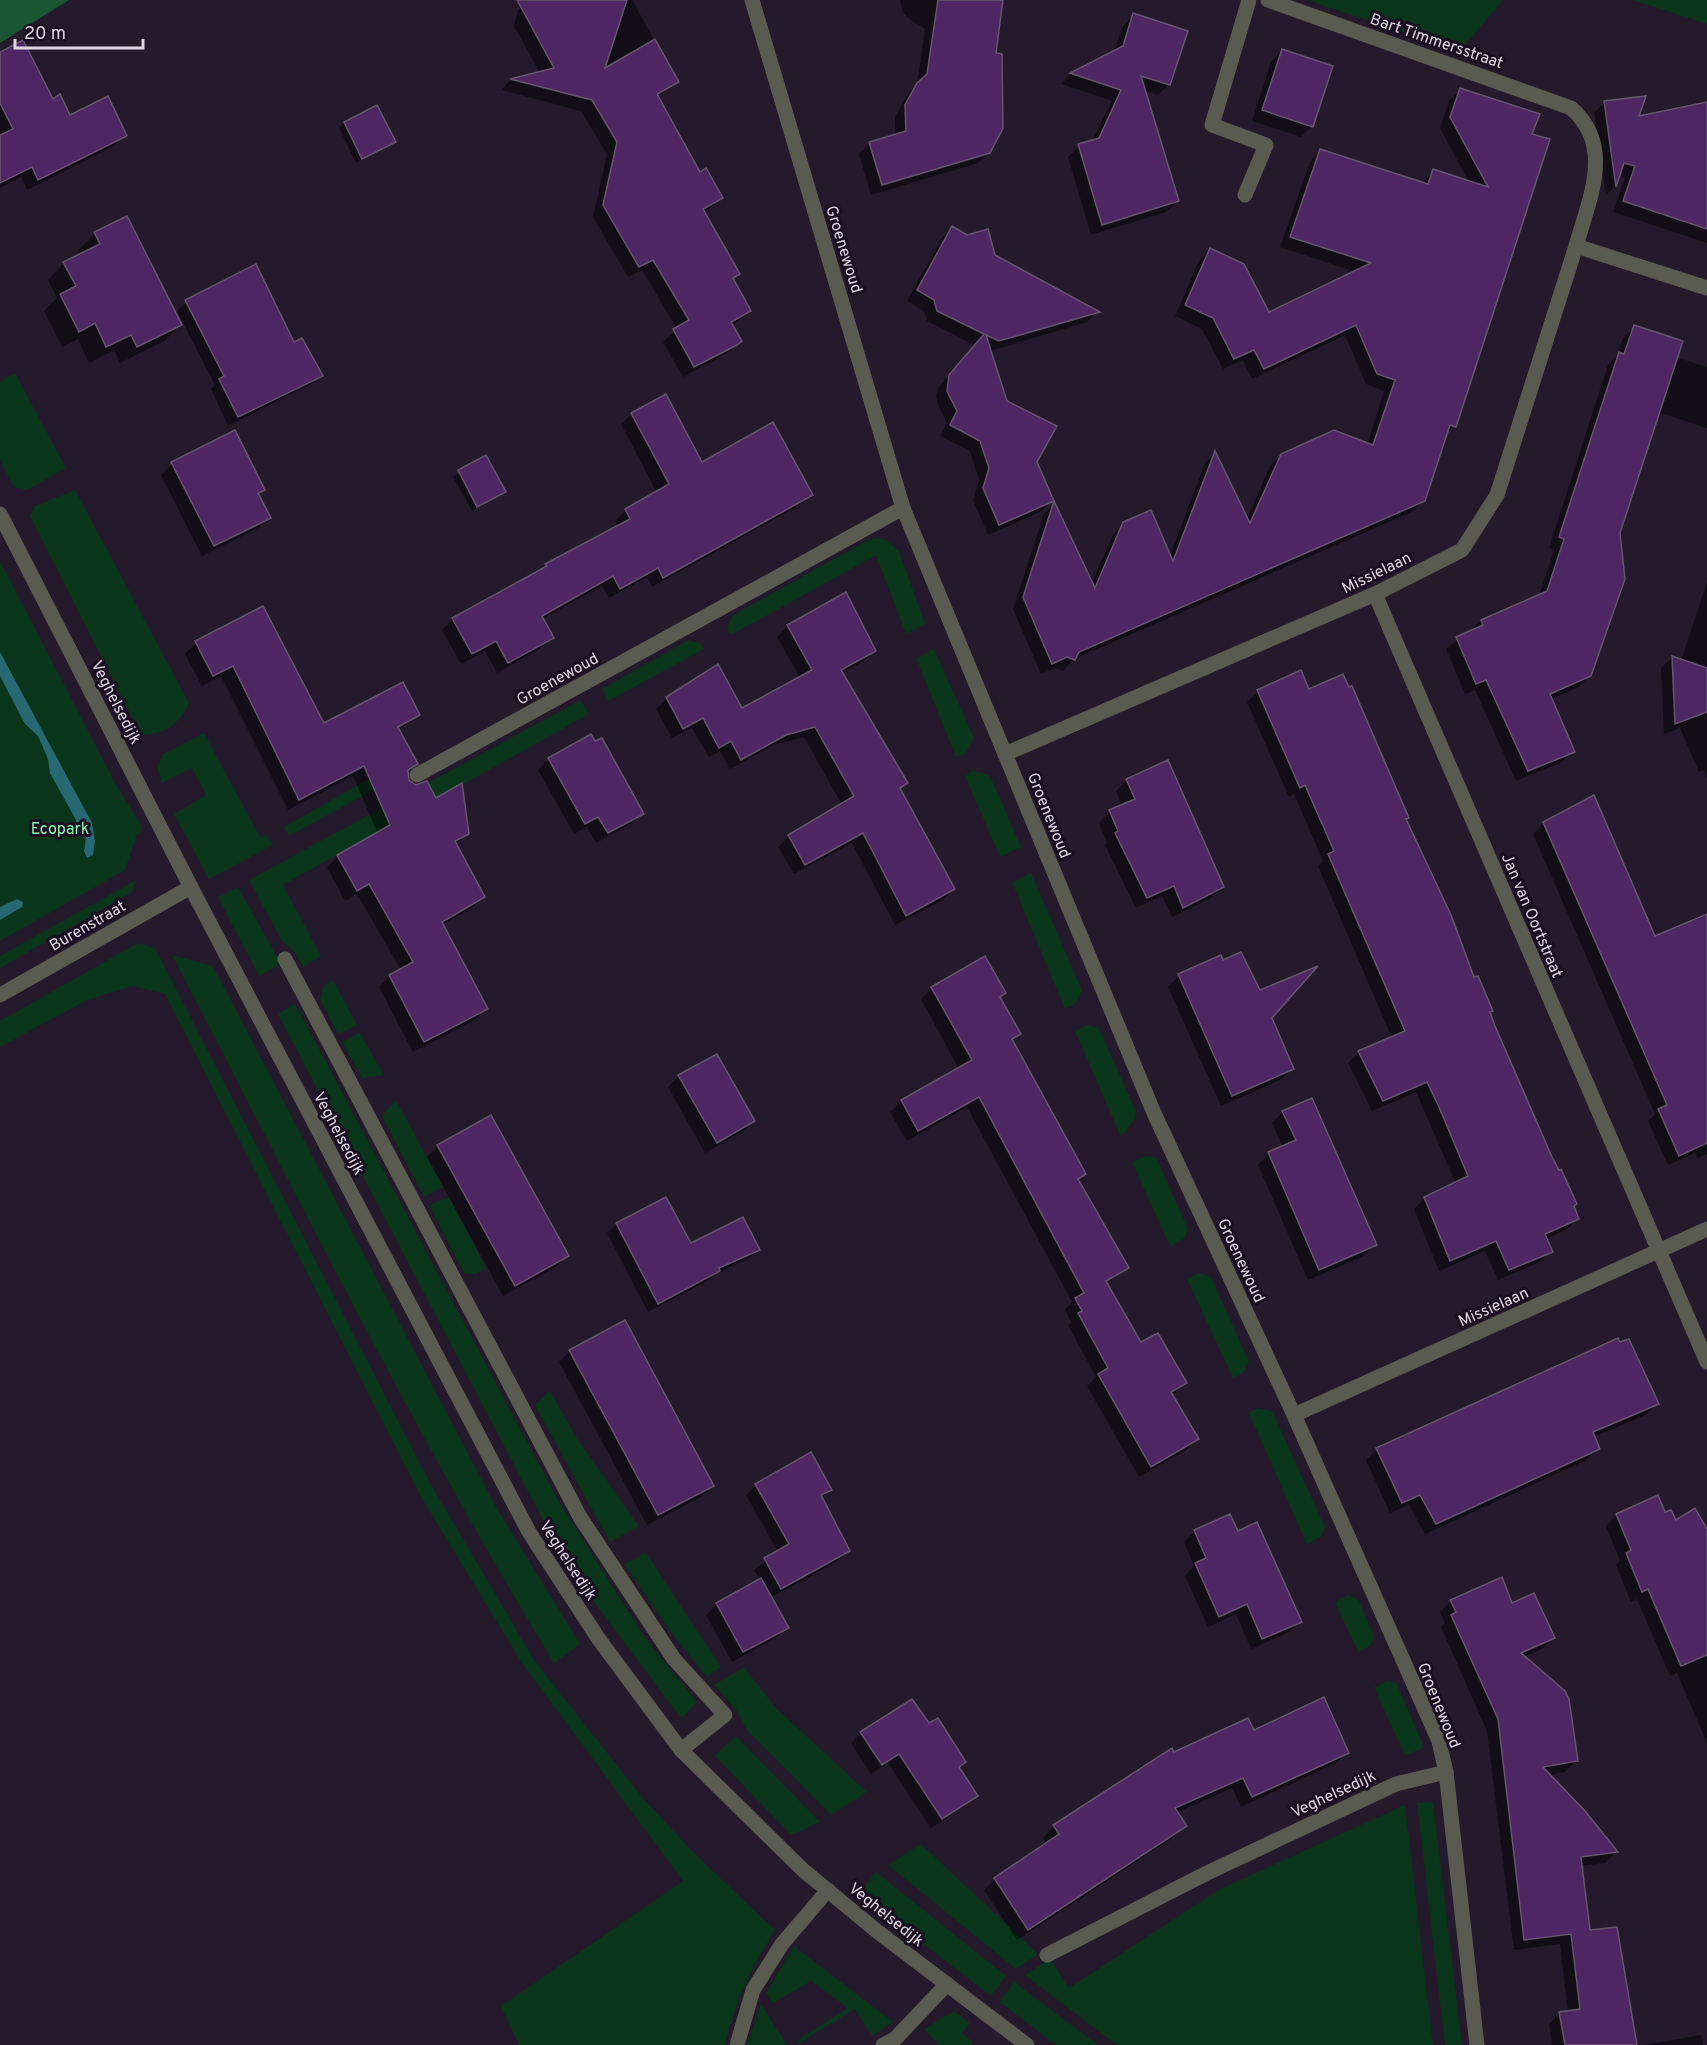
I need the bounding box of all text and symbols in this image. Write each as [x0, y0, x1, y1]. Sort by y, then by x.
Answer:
street label: Bart Timmersstraat [1367, 10, 1506, 74]
scale bar [15, 12, 142, 50]
text: 20 m [24, 23, 66, 46]
street label: Groenewoud [820, 203, 866, 296]
street label: Missielaan [1339, 548, 1415, 599]
street label: Groenewoud [513, 649, 602, 710]
street label: Veghelsedijk [86, 658, 145, 748]
street label: Groenewoud [1022, 770, 1074, 862]
park label: Ecopark [31, 820, 89, 840]
street label: Jan van Oortstraat [1496, 850, 1566, 981]
street label: Burenstraat [46, 897, 130, 957]
street label: Veghelsedijk [308, 1089, 368, 1179]
street label: Groenewoud [1212, 1216, 1268, 1306]
street label: Missielaan [1456, 1283, 1532, 1332]
street label: Veghelsedijk [534, 1517, 601, 1605]
street label: Groenewoud [1412, 1660, 1464, 1752]
street label: Veghelsedijk [1288, 1766, 1379, 1823]
street label: Veghelsedijk [844, 1879, 927, 1952]

